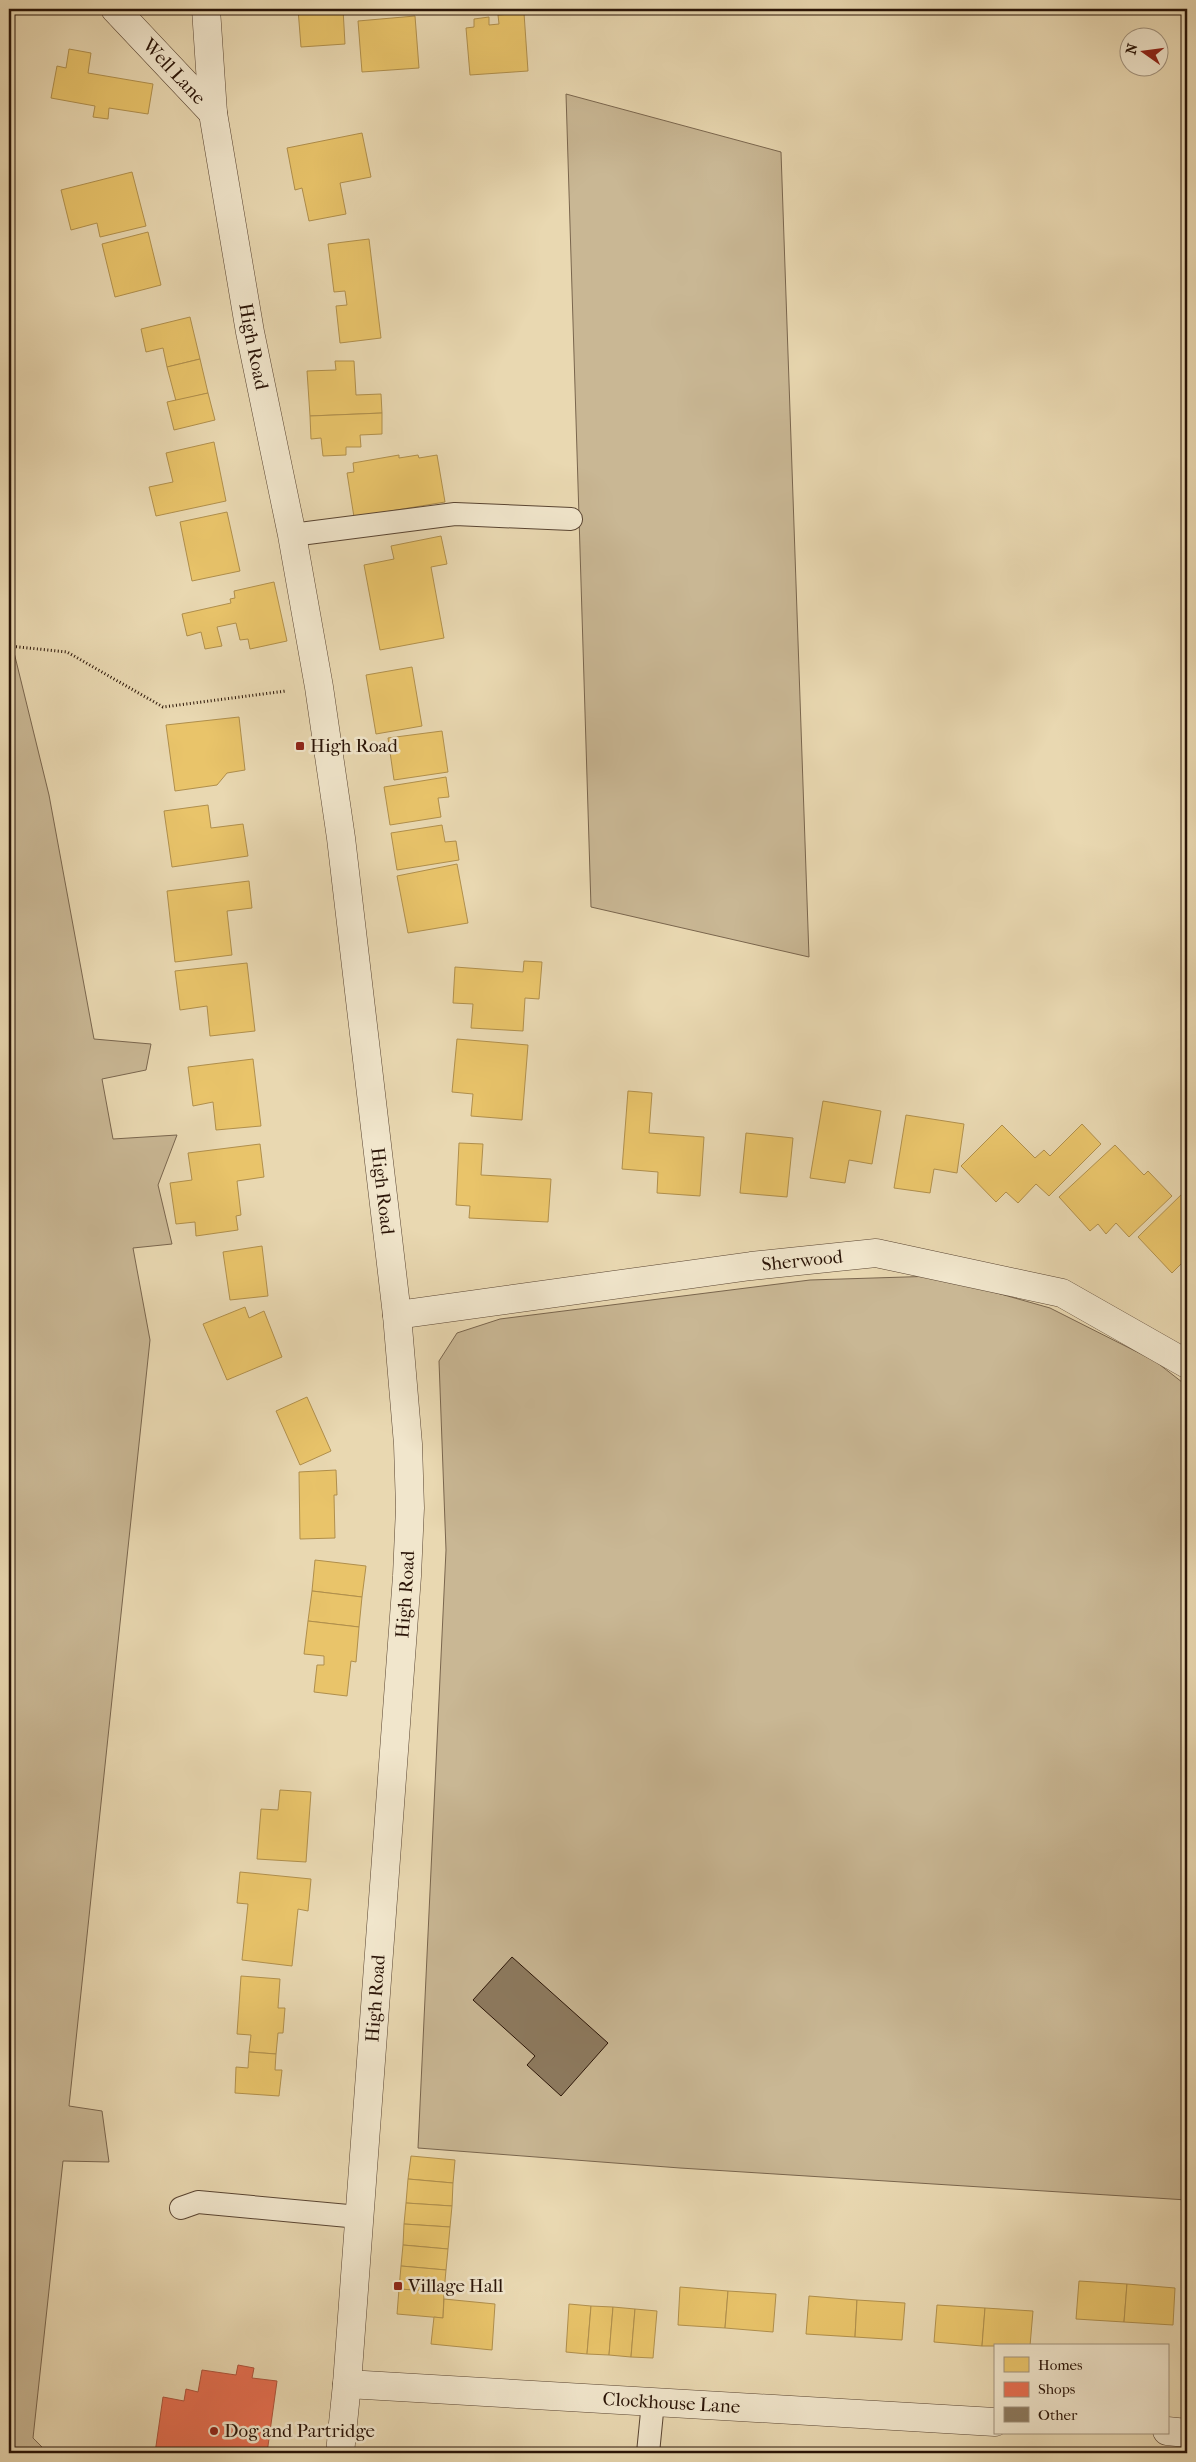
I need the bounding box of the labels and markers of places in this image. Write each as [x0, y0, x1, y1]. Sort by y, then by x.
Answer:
place label: High Road [310, 735, 398, 757]
marker: High Road [294, 740, 306, 752]
place label: Village Hall [407, 2275, 503, 2297]
marker: Village Hall [392, 2280, 404, 2292]
place label: Dog and Partridge [224, 2420, 375, 2442]
marker: Dog and Partridge [208, 2425, 220, 2437]

